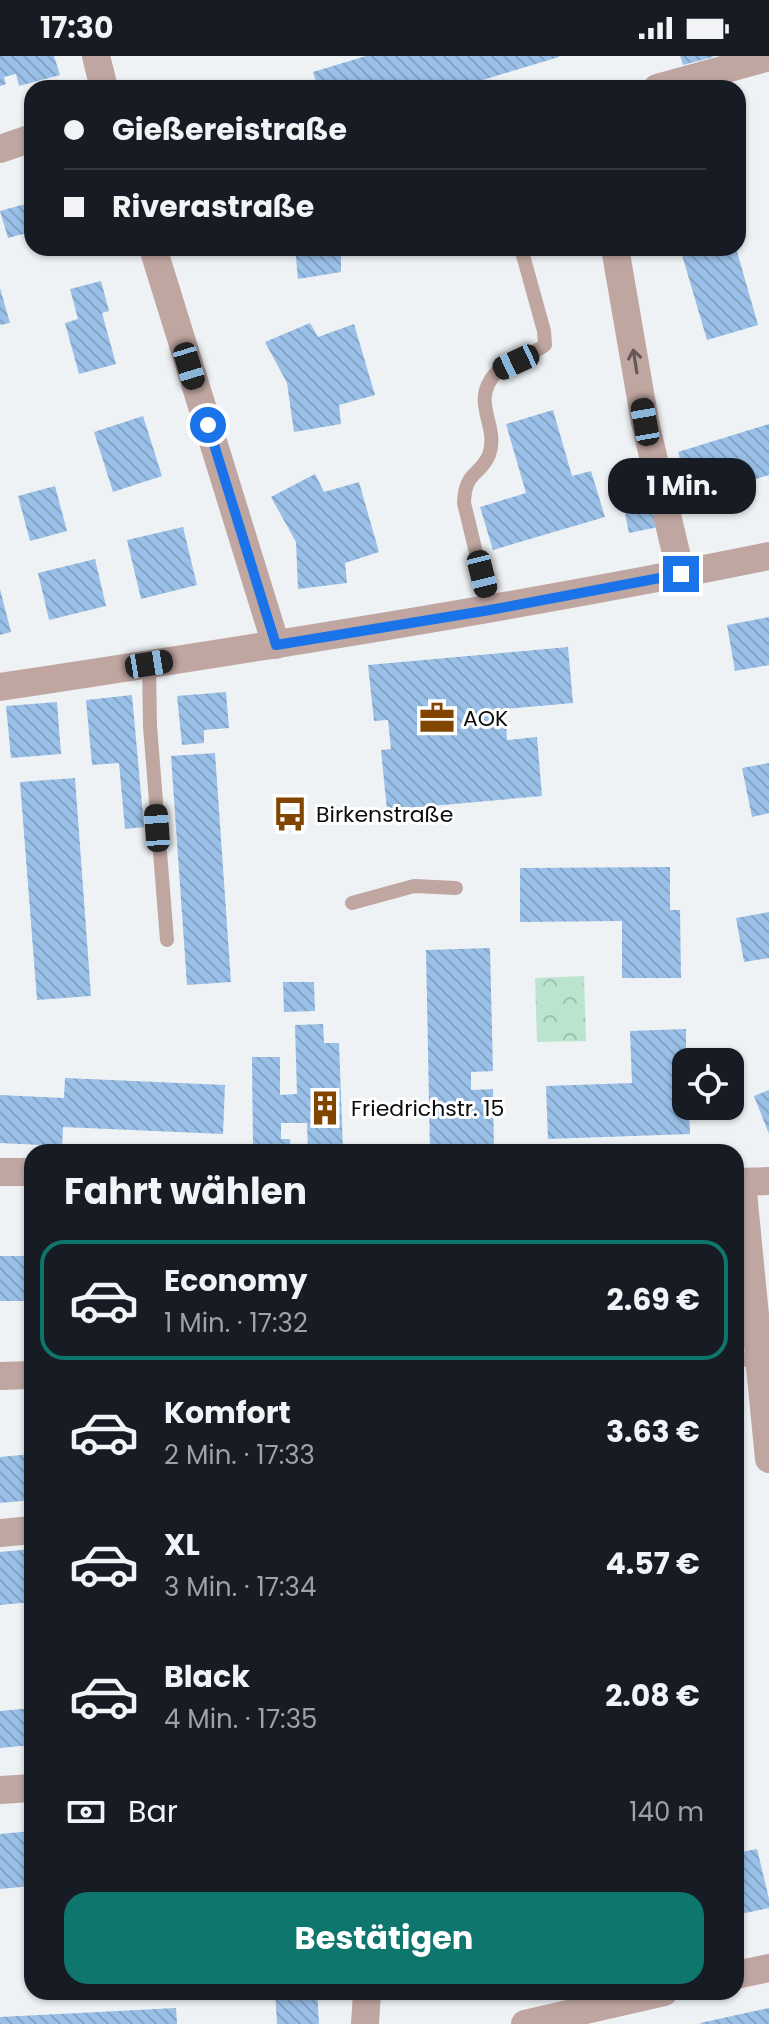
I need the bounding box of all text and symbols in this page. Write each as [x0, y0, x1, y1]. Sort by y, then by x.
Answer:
text: 17:30 [40, 6, 114, 49]
text: Gießereistraße [112, 108, 347, 151]
text: Riverastraße [112, 185, 314, 228]
car [171, 340, 207, 392]
car [489, 341, 543, 383]
one-way arrow [626, 349, 641, 375]
car [629, 396, 661, 448]
route start [190, 407, 226, 443]
callout: 1 Min. [607, 458, 755, 514]
text: 1 Min. [646, 468, 718, 504]
car [465, 548, 499, 600]
route end [663, 556, 699, 592]
car [123, 648, 175, 680]
office icon: AOK [418, 699, 456, 737]
place label: AOK [463, 703, 508, 734]
bus stop icon: Birkenstraße [271, 795, 309, 833]
place label: Birkenstraße [316, 799, 453, 830]
car [143, 803, 171, 853]
map controls [672, 1048, 744, 1120]
button: locate [672, 1048, 744, 1120]
building icon: Friedrichstr. 15 [306, 1089, 344, 1127]
place label: Friedrichstr. 15 [351, 1093, 504, 1124]
text: Fahrt wählen [64, 1166, 307, 1217]
text: Economy [164, 1259, 308, 1302]
icon: car [68, 1264, 140, 1336]
text: 2.69 € [607, 1278, 700, 1321]
text: 1 Min. · 17:32 [164, 1305, 308, 1341]
text: Komfort [164, 1391, 291, 1434]
icon: car [68, 1396, 140, 1468]
text: 3.63 € [606, 1410, 700, 1453]
text: 2 Min. · 17:33 [164, 1437, 315, 1473]
text: XL [164, 1523, 200, 1566]
icon: car [68, 1528, 140, 1600]
text: 4.57 € [605, 1542, 700, 1585]
text: 3 Min. · 17:34 [164, 1569, 316, 1605]
text: Black [164, 1655, 250, 1698]
icon: car [68, 1660, 140, 1732]
text: 2.08 € [605, 1674, 700, 1717]
text: 4 Min. · 17:35 [164, 1701, 317, 1737]
icon: cash [64, 1790, 108, 1834]
text: Bar [128, 1790, 178, 1833]
text: 140 m [629, 1794, 704, 1830]
button: Bestätigen [64, 1892, 704, 1984]

